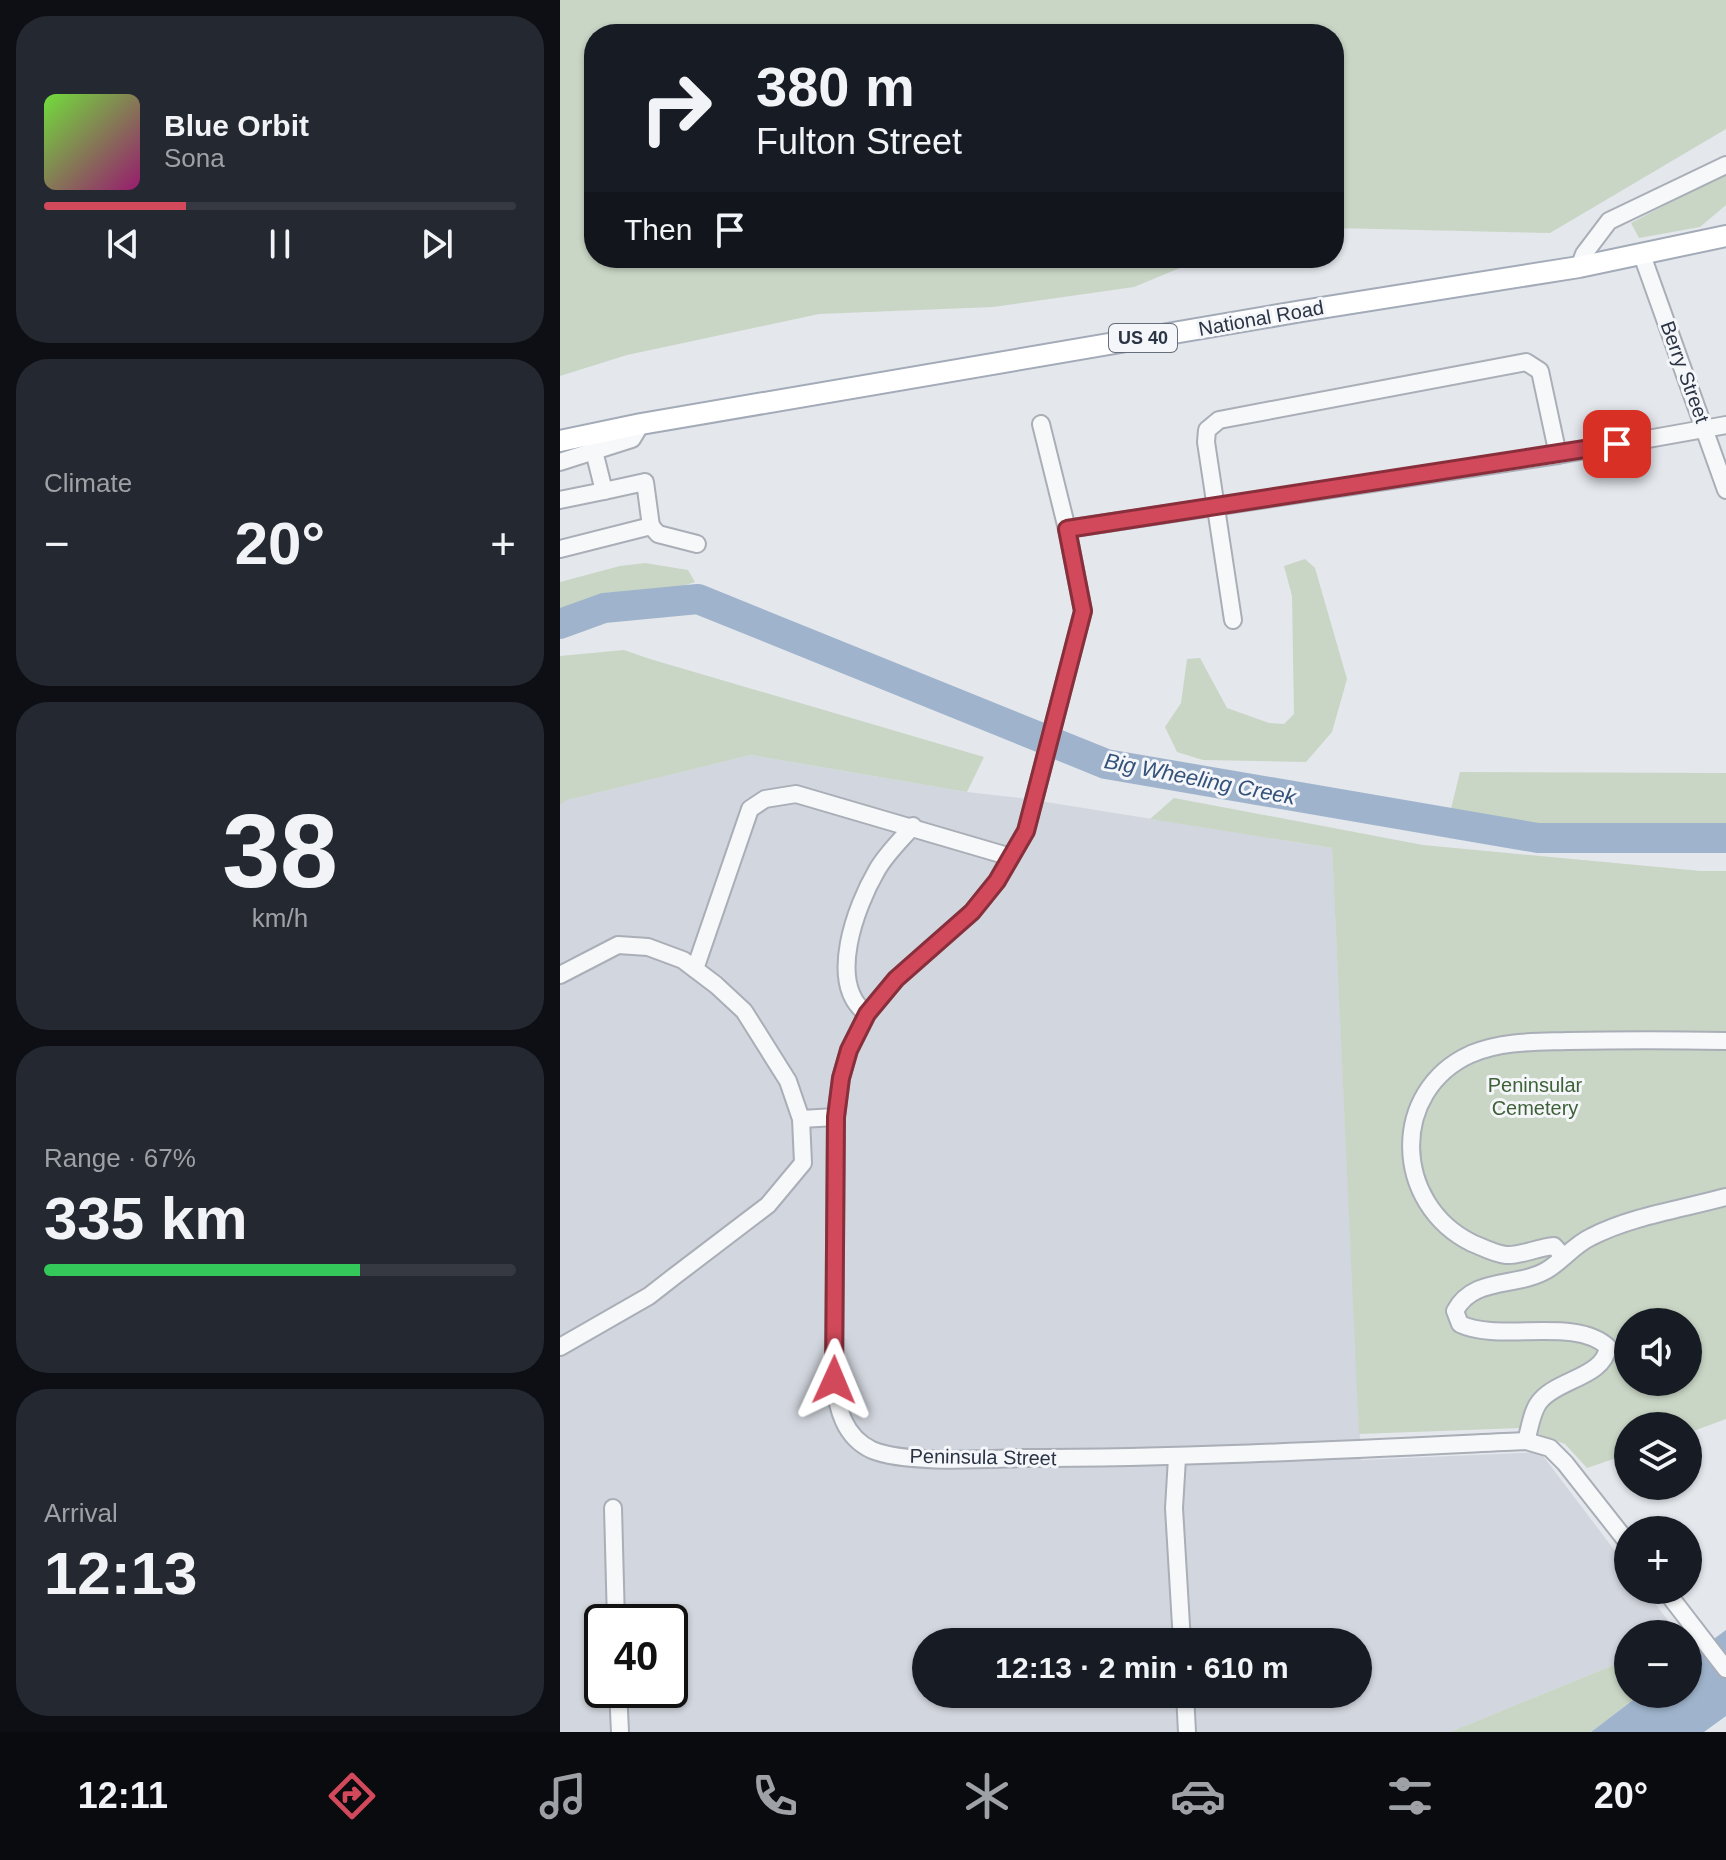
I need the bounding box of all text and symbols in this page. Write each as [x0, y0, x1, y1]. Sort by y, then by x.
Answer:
text: 380 m [756, 55, 915, 118]
icon: right [624, 56, 728, 160]
text: Blue Orbit [164, 109, 309, 142]
text: Fulton Street [756, 121, 962, 162]
text: Sona [164, 143, 225, 173]
icon: arrive [708, 208, 752, 252]
text: Then [624, 213, 692, 246]
icon: previous [101, 222, 145, 266]
icon: pause [258, 222, 302, 266]
icon: next [415, 222, 459, 266]
street label: National Road [1197, 296, 1325, 340]
street label: Berry Street [1656, 318, 1714, 426]
road number: US 40 [1109, 324, 1177, 352]
pin [1583, 410, 1651, 478]
icon: arrive [1595, 422, 1639, 466]
text: Climate [44, 468, 132, 498]
text: 20° [235, 510, 325, 577]
text: − [44, 519, 70, 568]
text: + [490, 519, 516, 568]
water label: Big Wheeling Creek [1102, 748, 1299, 810]
text: 38 [222, 793, 338, 909]
text: km/h [252, 903, 308, 933]
park label: Peninsular Cemetery [1488, 1074, 1583, 1119]
text: Range · 67% [44, 1143, 196, 1173]
text: 335 km [44, 1185, 248, 1252]
map controls [1614, 1308, 1702, 1708]
button: sound [1614, 1308, 1702, 1396]
position arrow [792, 1338, 876, 1422]
button: layers [1614, 1412, 1702, 1500]
street label: Peninsula Street [909, 1445, 1057, 1469]
text: Arrival [44, 1498, 118, 1528]
button: + [1614, 1516, 1702, 1604]
text: 12:13 [44, 1540, 197, 1607]
speed limit sign: 40 [584, 1604, 688, 1708]
button: − [1614, 1620, 1702, 1708]
text: 12:13 · 2 min · 610 m [995, 1651, 1289, 1684]
icon: directions [324, 1768, 380, 1824]
icon: music [535, 1768, 591, 1824]
icon: phone [747, 1768, 803, 1824]
icon: climate [959, 1768, 1015, 1824]
icon: car [1170, 1768, 1226, 1824]
icon: filters [1382, 1768, 1438, 1824]
text: 12:11 [78, 1775, 168, 1816]
text: 20° [1594, 1775, 1648, 1816]

